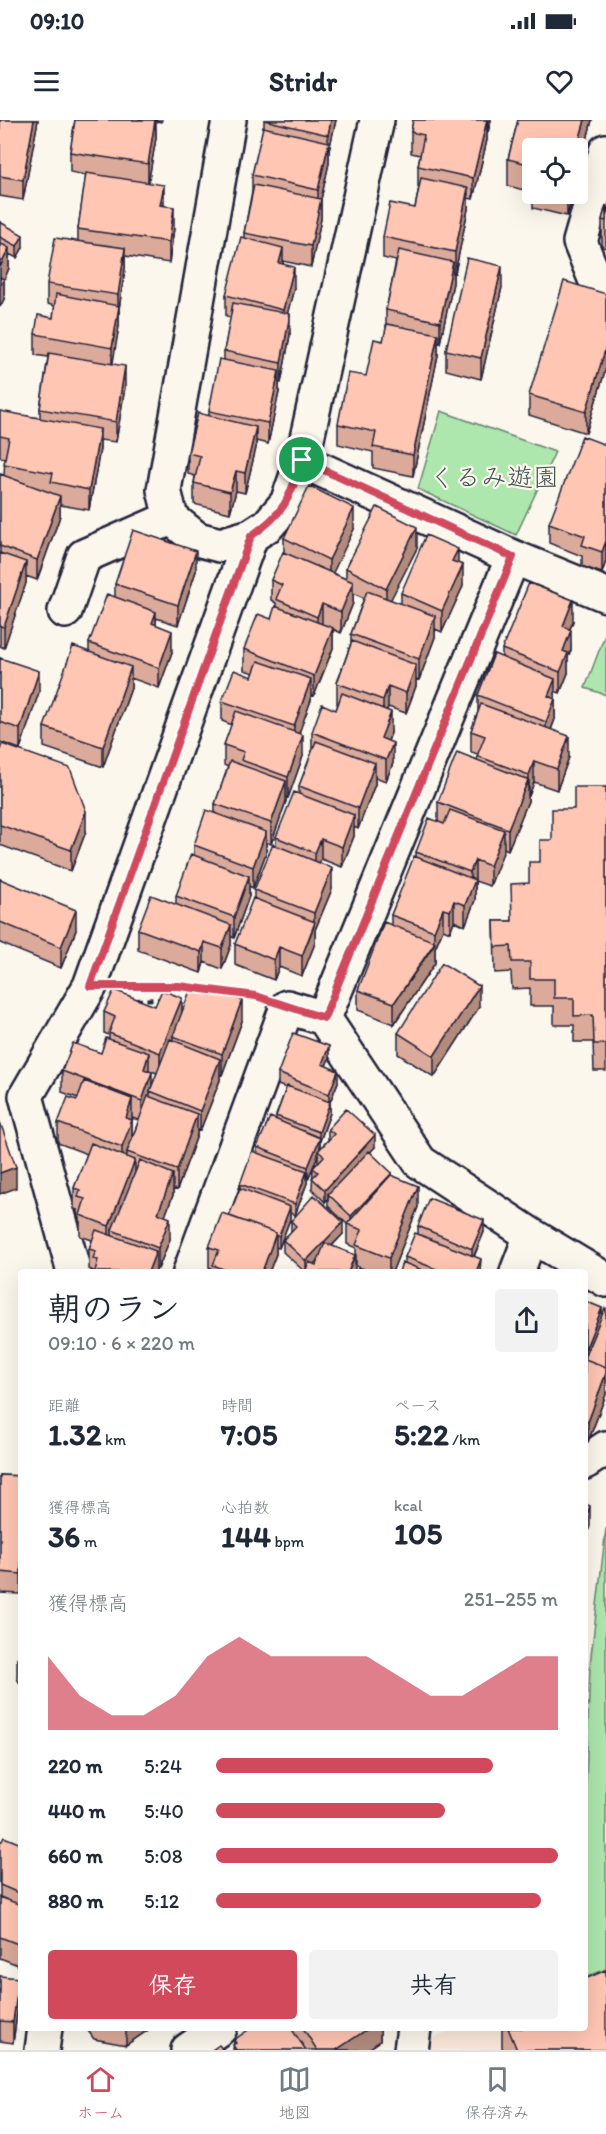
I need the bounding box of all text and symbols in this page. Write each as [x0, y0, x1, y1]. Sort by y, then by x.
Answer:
text: 09:10 [30, 8, 84, 35]
icon: menu [30, 65, 63, 98]
text: Stridr [269, 65, 337, 98]
icon: heart [543, 65, 576, 98]
map controls [522, 138, 588, 204]
button: locate [522, 138, 588, 204]
pin [276, 434, 327, 485]
icon: arrive [285, 443, 318, 476]
park label: くるみ遊園 [429, 461, 559, 493]
text: 朝のラン [48, 1289, 180, 1328]
button: share [495, 1289, 558, 1352]
text: 09:10 · 6 × 220 m [48, 1331, 195, 1355]
text: 距離 [48, 1396, 80, 1415]
text: 時間 [221, 1396, 253, 1415]
text: ペース [394, 1396, 441, 1415]
text: 1.32 [48, 1416, 101, 1453]
text: 7:05 [221, 1416, 277, 1453]
text: 5:22 [394, 1416, 449, 1453]
text: km [101, 1430, 126, 1449]
text: /km [449, 1430, 480, 1449]
text: kcal [394, 1496, 422, 1515]
text: 獲得標高 [48, 1498, 112, 1517]
text: 心拍数 [221, 1498, 269, 1517]
text: 105 [394, 1515, 442, 1552]
text: 36 [48, 1518, 80, 1555]
text: 144 [221, 1518, 271, 1555]
text: m [80, 1532, 97, 1551]
text: bpm [271, 1532, 304, 1551]
text: 251–255 m [464, 1587, 558, 1611]
text: 獲得標高 [48, 1591, 128, 1615]
text: 220 m [48, 1754, 103, 1778]
text: 5:24 [144, 1754, 182, 1778]
text: 440 m [48, 1799, 106, 1823]
text: 5:40 [144, 1799, 184, 1823]
text: 660 m [48, 1844, 103, 1868]
text: 5:08 [144, 1844, 183, 1868]
text: 880 m [48, 1889, 104, 1913]
text: 5:12 [144, 1889, 179, 1913]
button: 保存 [48, 1950, 297, 2019]
button: 共有 [309, 1950, 558, 2019]
tab: ホーム [77, 2063, 124, 2123]
tab: 地図 [278, 2063, 311, 2123]
tab: 保存済み [465, 2063, 529, 2123]

